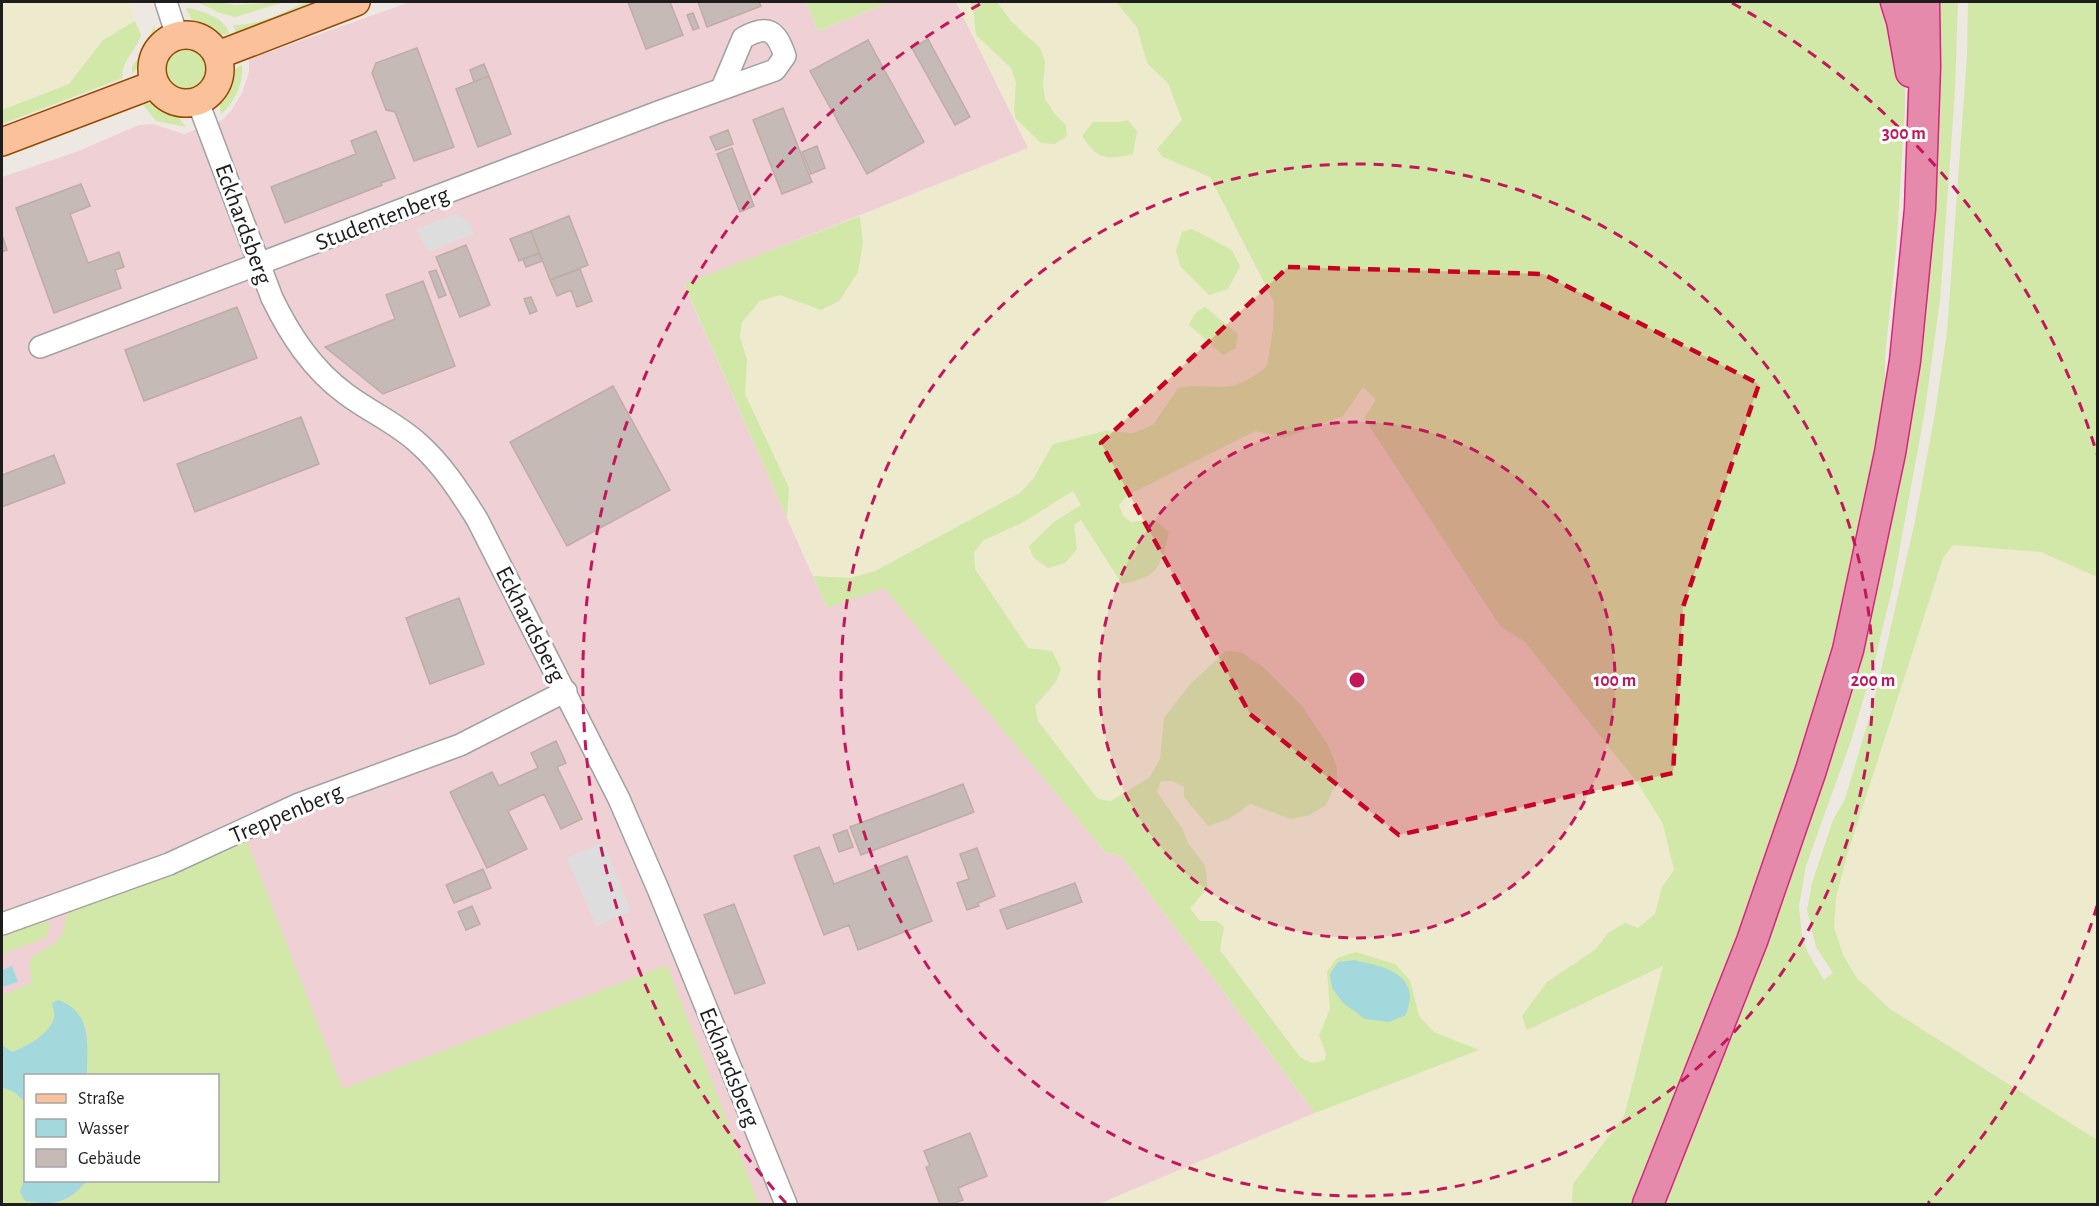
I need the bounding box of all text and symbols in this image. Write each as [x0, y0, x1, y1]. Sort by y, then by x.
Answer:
text: 300 m [1882, 125, 1926, 143]
street label: Eckhardsberg [210, 161, 276, 288]
street label: Studentenberg [312, 182, 453, 255]
street label: Eckhardsberg [491, 563, 570, 686]
centre of rings [1347, 670, 1367, 690]
text: 100 m [1594, 672, 1636, 690]
text: 200 m [1851, 672, 1895, 690]
street label: Treppenberg [227, 779, 346, 848]
street label: Eckhardsberg [694, 1004, 764, 1131]
legend [24, 1074, 219, 1182]
text: Straße [78, 1090, 124, 1108]
text: Wasser [78, 1120, 129, 1138]
text: Gebäude [78, 1150, 141, 1168]

